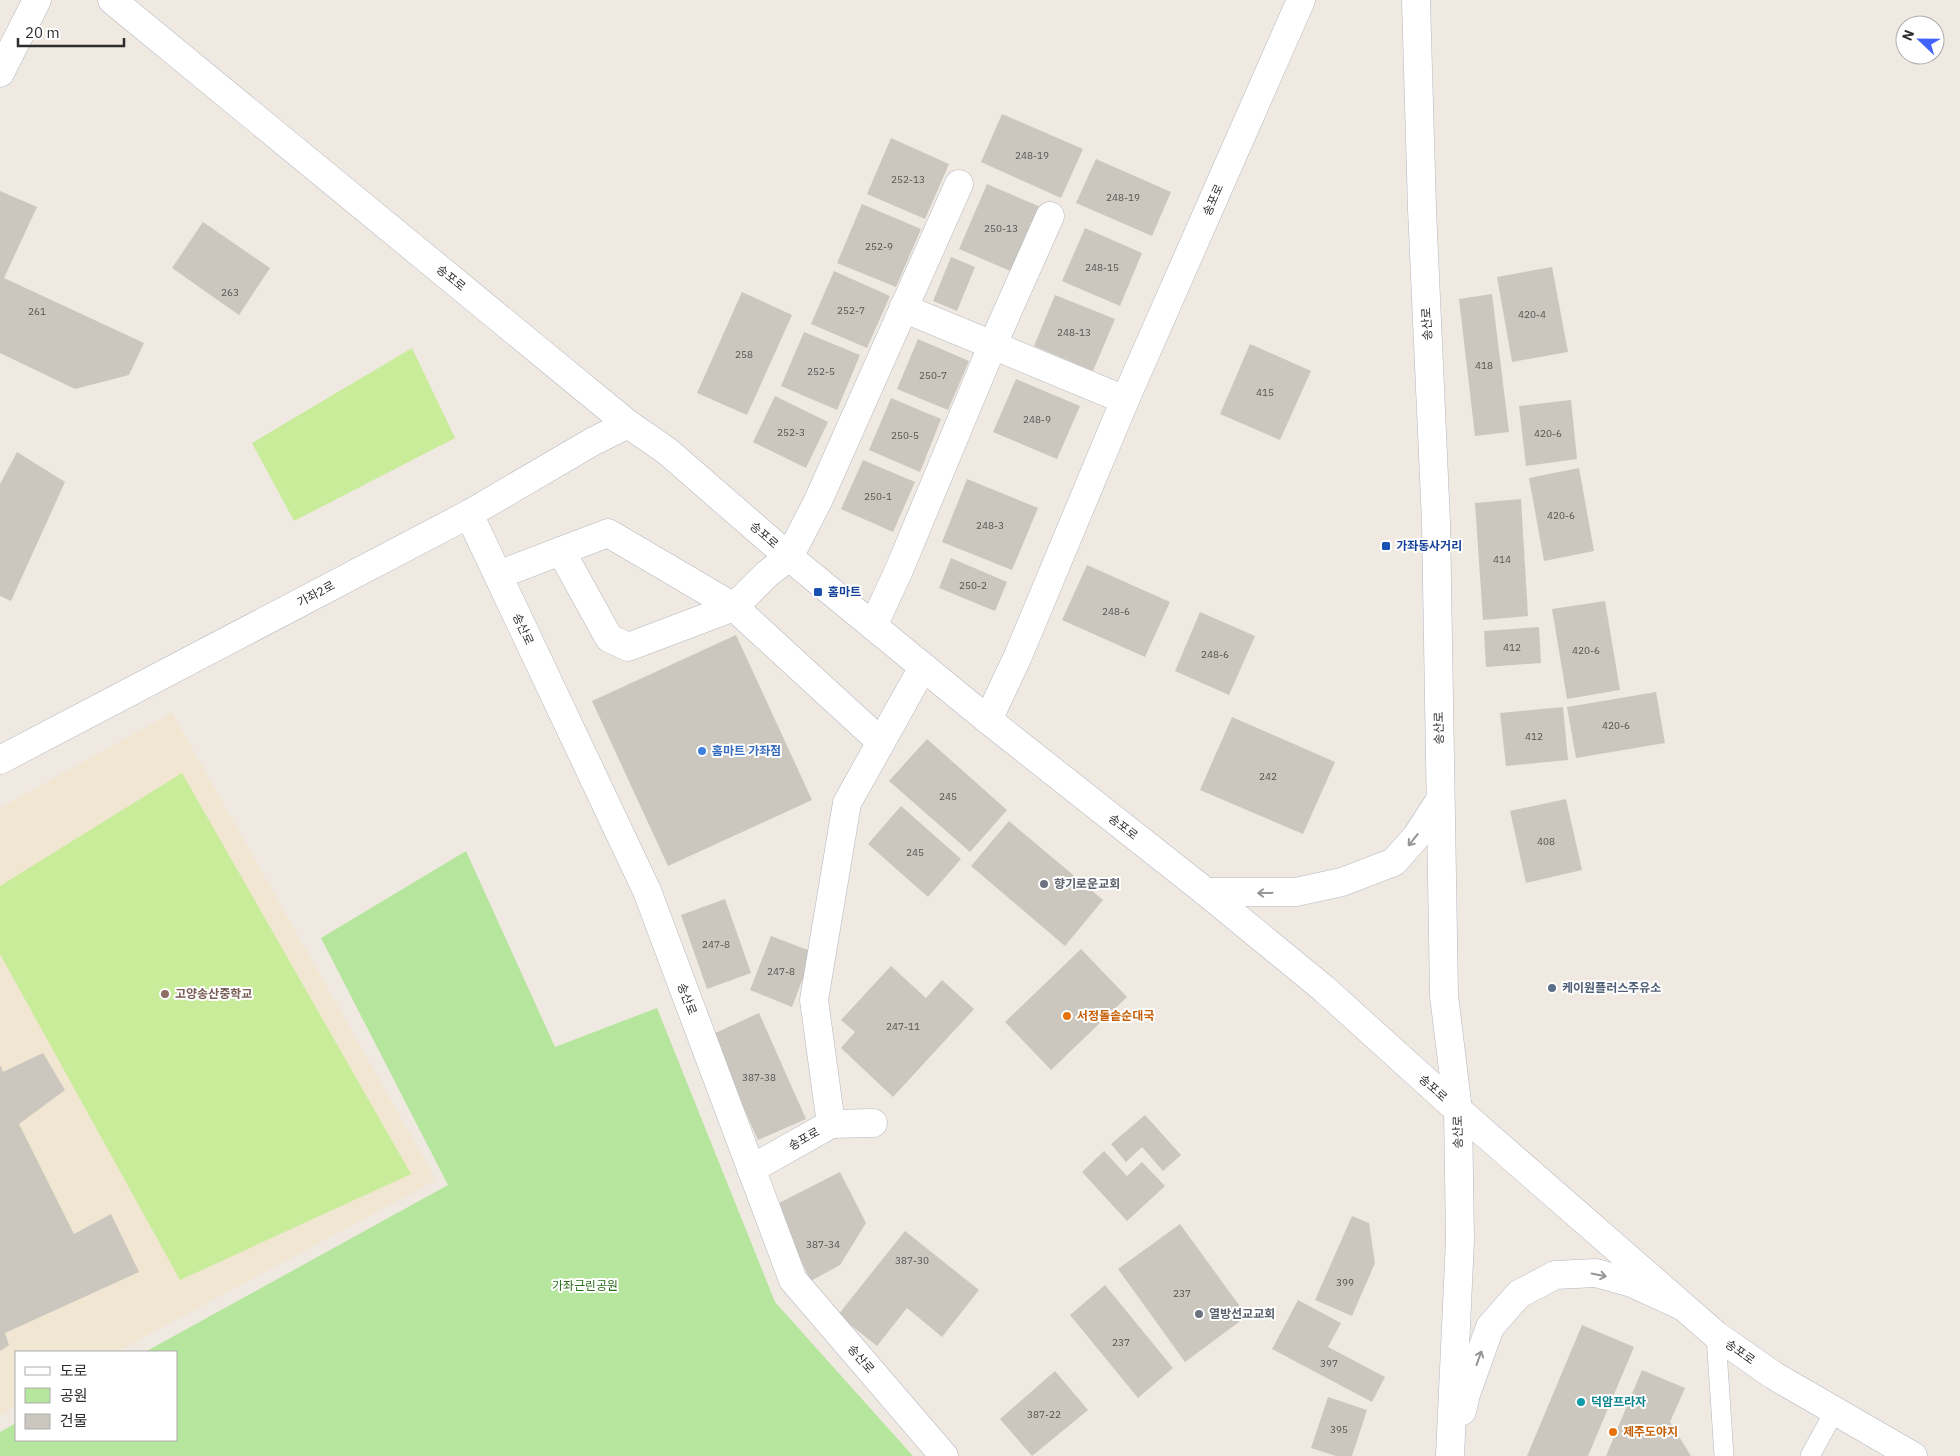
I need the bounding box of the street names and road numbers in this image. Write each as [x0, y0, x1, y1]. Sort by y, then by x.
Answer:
street label: 송포로 [1199, 182, 1226, 218]
street label: 송포로 [434, 261, 469, 294]
street label: 송산로 [1418, 307, 1435, 341]
street label: 송포로 [747, 518, 782, 551]
street label: 가좌2로 [294, 577, 337, 610]
street label: 송산로 [510, 611, 537, 647]
street label: 송산로 [1431, 711, 1446, 745]
street label: 송포로 [1106, 810, 1141, 843]
street label: 송산로 [675, 981, 700, 1017]
street label: 송포로 [1416, 1071, 1451, 1104]
street label: 송산로 [1450, 1115, 1465, 1149]
street label: 송포로 [786, 1124, 822, 1153]
street label: 송포로 [1722, 1336, 1758, 1367]
street label: 송산로 [845, 1341, 878, 1376]

